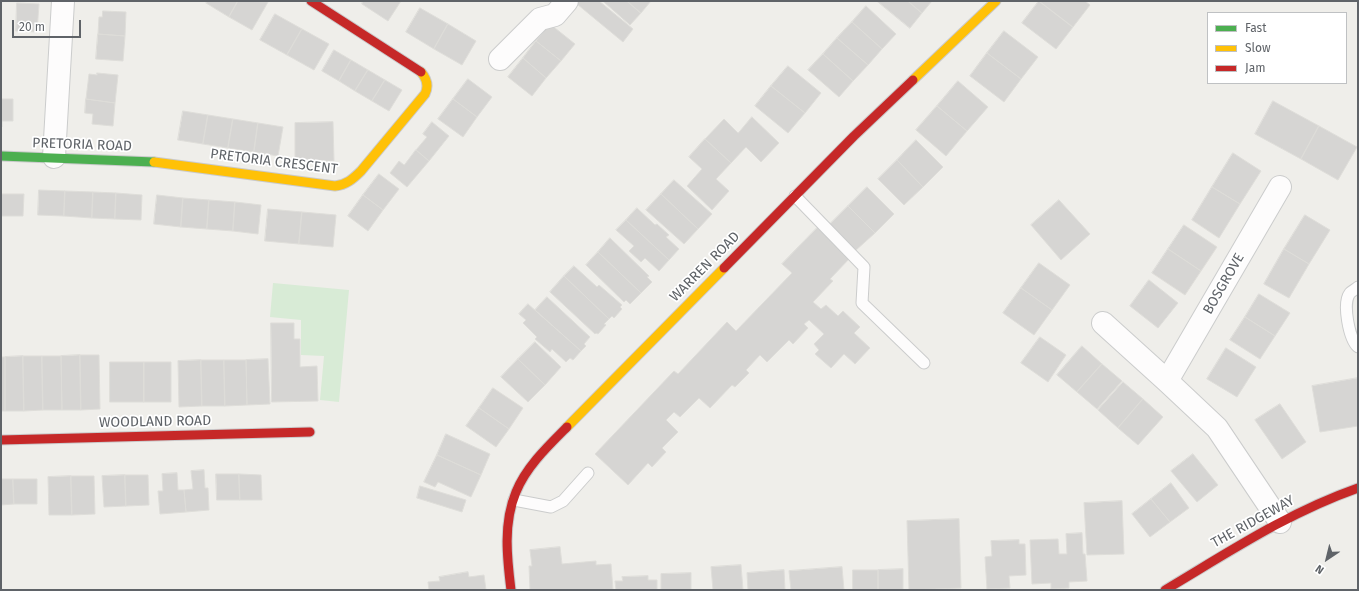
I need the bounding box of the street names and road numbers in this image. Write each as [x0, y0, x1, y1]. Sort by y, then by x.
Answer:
street label: PRETORIA ROAD [32, 135, 132, 155]
street label: PRETORIA CRESCENT [209, 146, 339, 178]
street label: WARREN ROAD [666, 228, 744, 306]
street label: BOSGROVE [1200, 250, 1248, 318]
street label: WOODLAND ROAD [99, 413, 211, 431]
street label: THE RIDGEWAY [1208, 492, 1298, 552]

